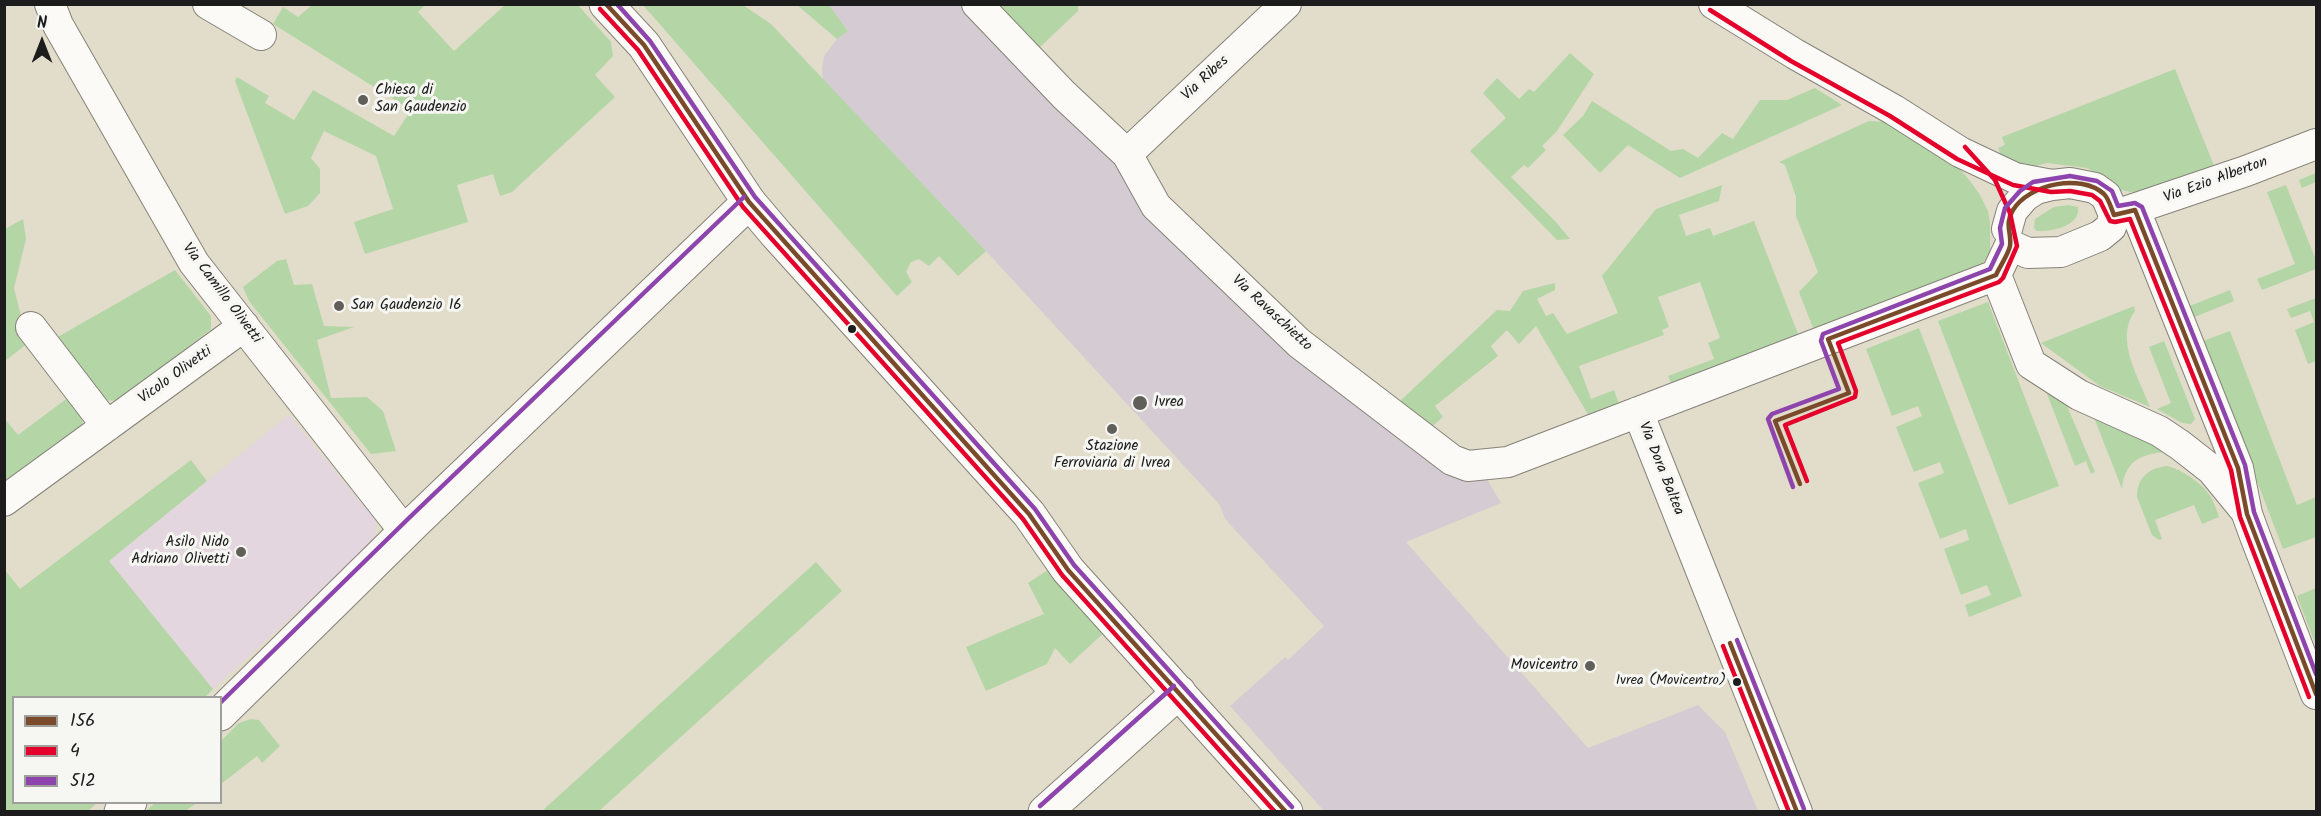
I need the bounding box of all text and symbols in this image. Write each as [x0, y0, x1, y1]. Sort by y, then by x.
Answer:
text: N [37, 11, 47, 36]
north arrow [12, 12, 72, 72]
street label: Via Ribes [1179, 53, 1233, 105]
place label: Chiesa di San Gaudenzio [375, 82, 467, 117]
marker: Chiesa di San Gaudenzio [356, 93, 370, 107]
street label: Via Ezio Alberton [2162, 154, 2270, 208]
street label: Via Camillo Olivetti [177, 240, 265, 348]
street label: Via Ravaschietto [1227, 272, 1315, 356]
place label: San Gaudenzio 16 [351, 297, 462, 315]
marker: San Gaudenzio 16 [332, 299, 346, 313]
unlabelled marker [846, 323, 858, 335]
street label: Vicolo Olivetti [136, 343, 216, 409]
marker: Ivrea [1131, 394, 1149, 412]
place label: Ivrea [1154, 394, 1184, 412]
street label: Via Dora Baltea [1633, 420, 1687, 518]
marker: Stazione Ferroviaria di Ivrea [1105, 422, 1119, 436]
place label: Stazione Ferroviaria di Ivrea [1054, 438, 1170, 473]
place label: Asilo Nido Adriano Olivetti [131, 534, 229, 569]
marker: Asilo Nido Adriano Olivetti [234, 545, 248, 559]
place label: Movicentro [1510, 657, 1578, 675]
marker: Movicentro [1583, 659, 1597, 673]
place label: Ivrea (Movicentro) [1616, 674, 1726, 690]
marker: Ivrea (Movicentro) [1731, 676, 1743, 688]
legend [12, 696, 222, 804]
text: 156 [70, 707, 95, 736]
text: 4 [70, 737, 80, 766]
text: 512 [70, 767, 96, 796]

